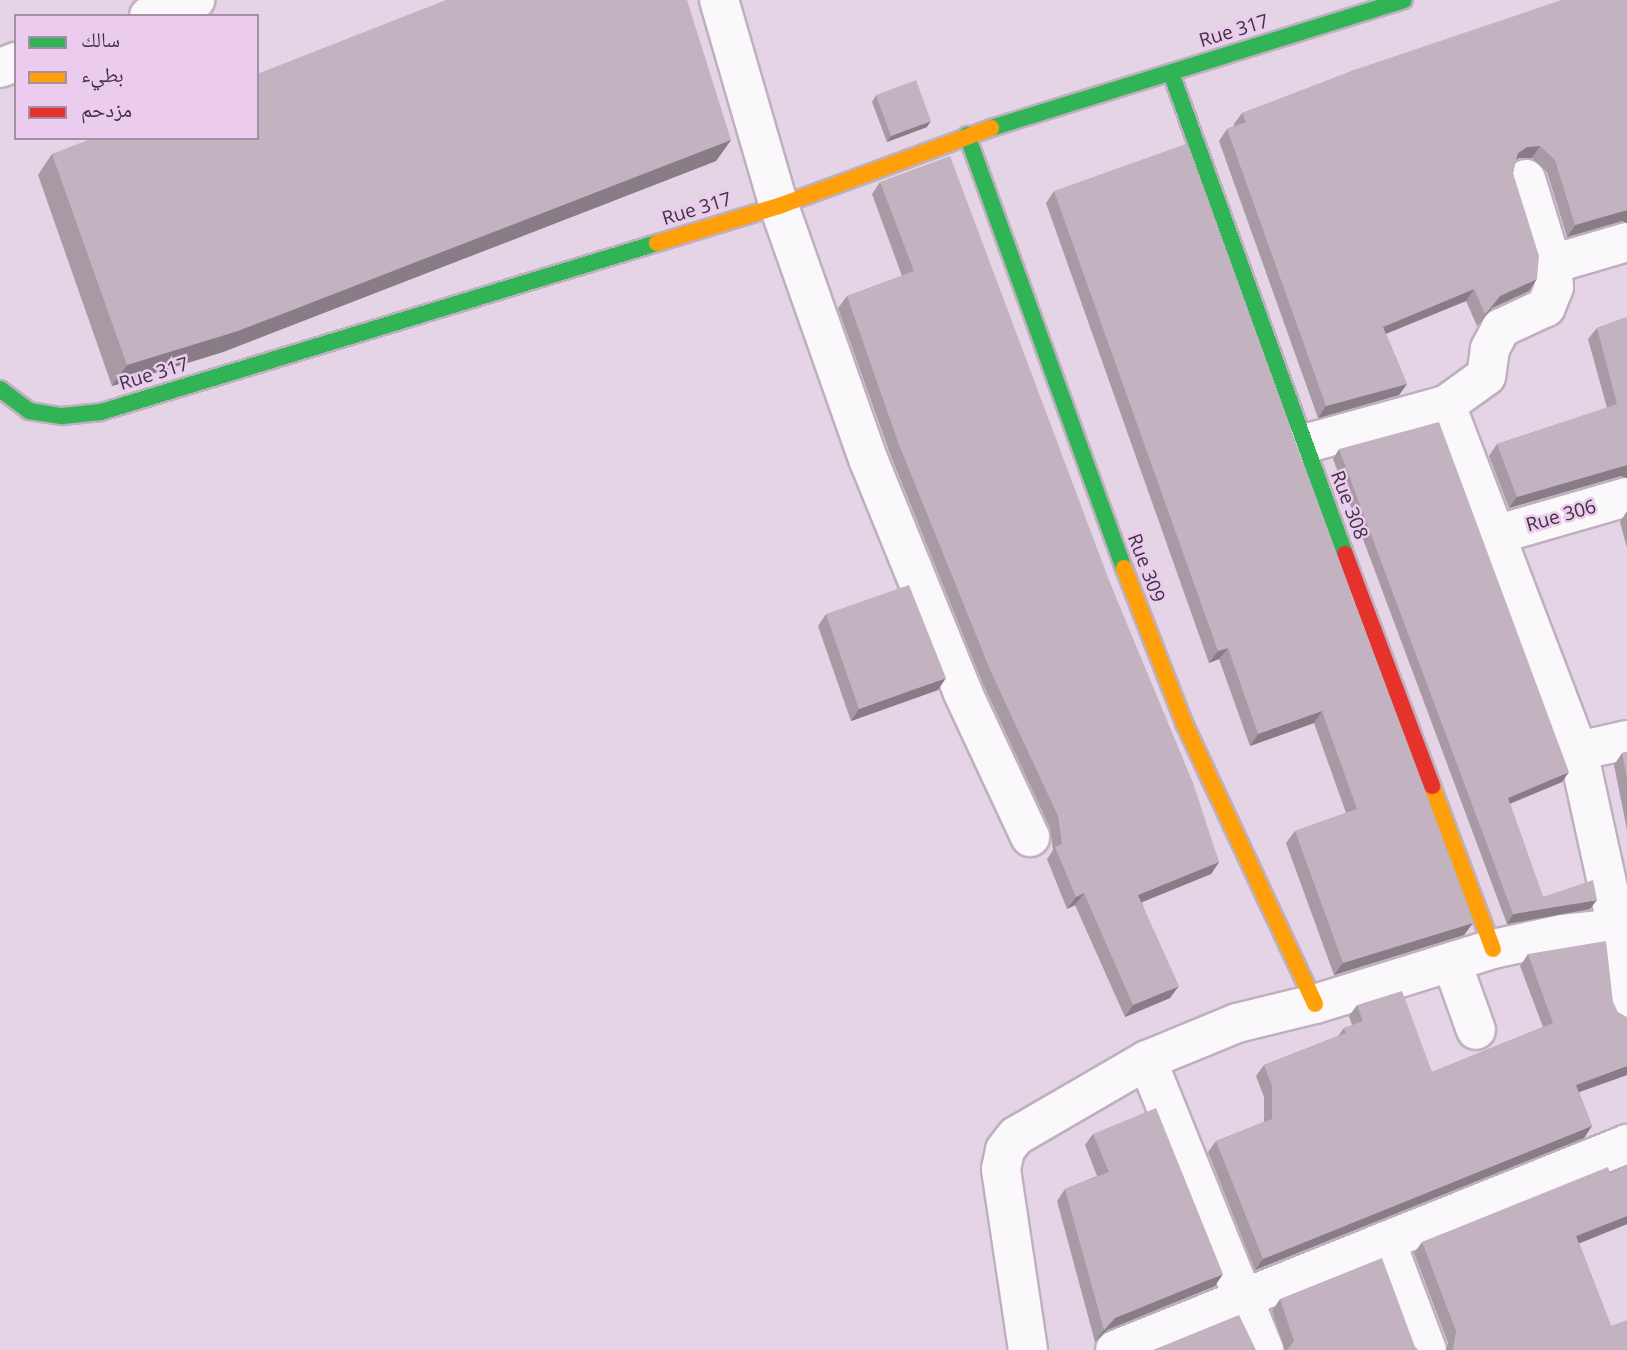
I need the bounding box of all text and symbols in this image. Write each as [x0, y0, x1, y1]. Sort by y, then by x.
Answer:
street label: Rue 317 [1196, 10, 1272, 52]
legend [14, 14, 259, 140]
text: سالك [81, 25, 120, 53]
text: بطيء [81, 60, 124, 88]
text: مزدحم [81, 95, 132, 123]
street label: Rue 317 [659, 188, 735, 230]
street label: Rue 317 [116, 353, 192, 395]
street label: Rue 308 [1326, 468, 1372, 542]
street label: Rue 306 [1523, 495, 1599, 537]
street label: Rue 309 [1123, 531, 1169, 605]

